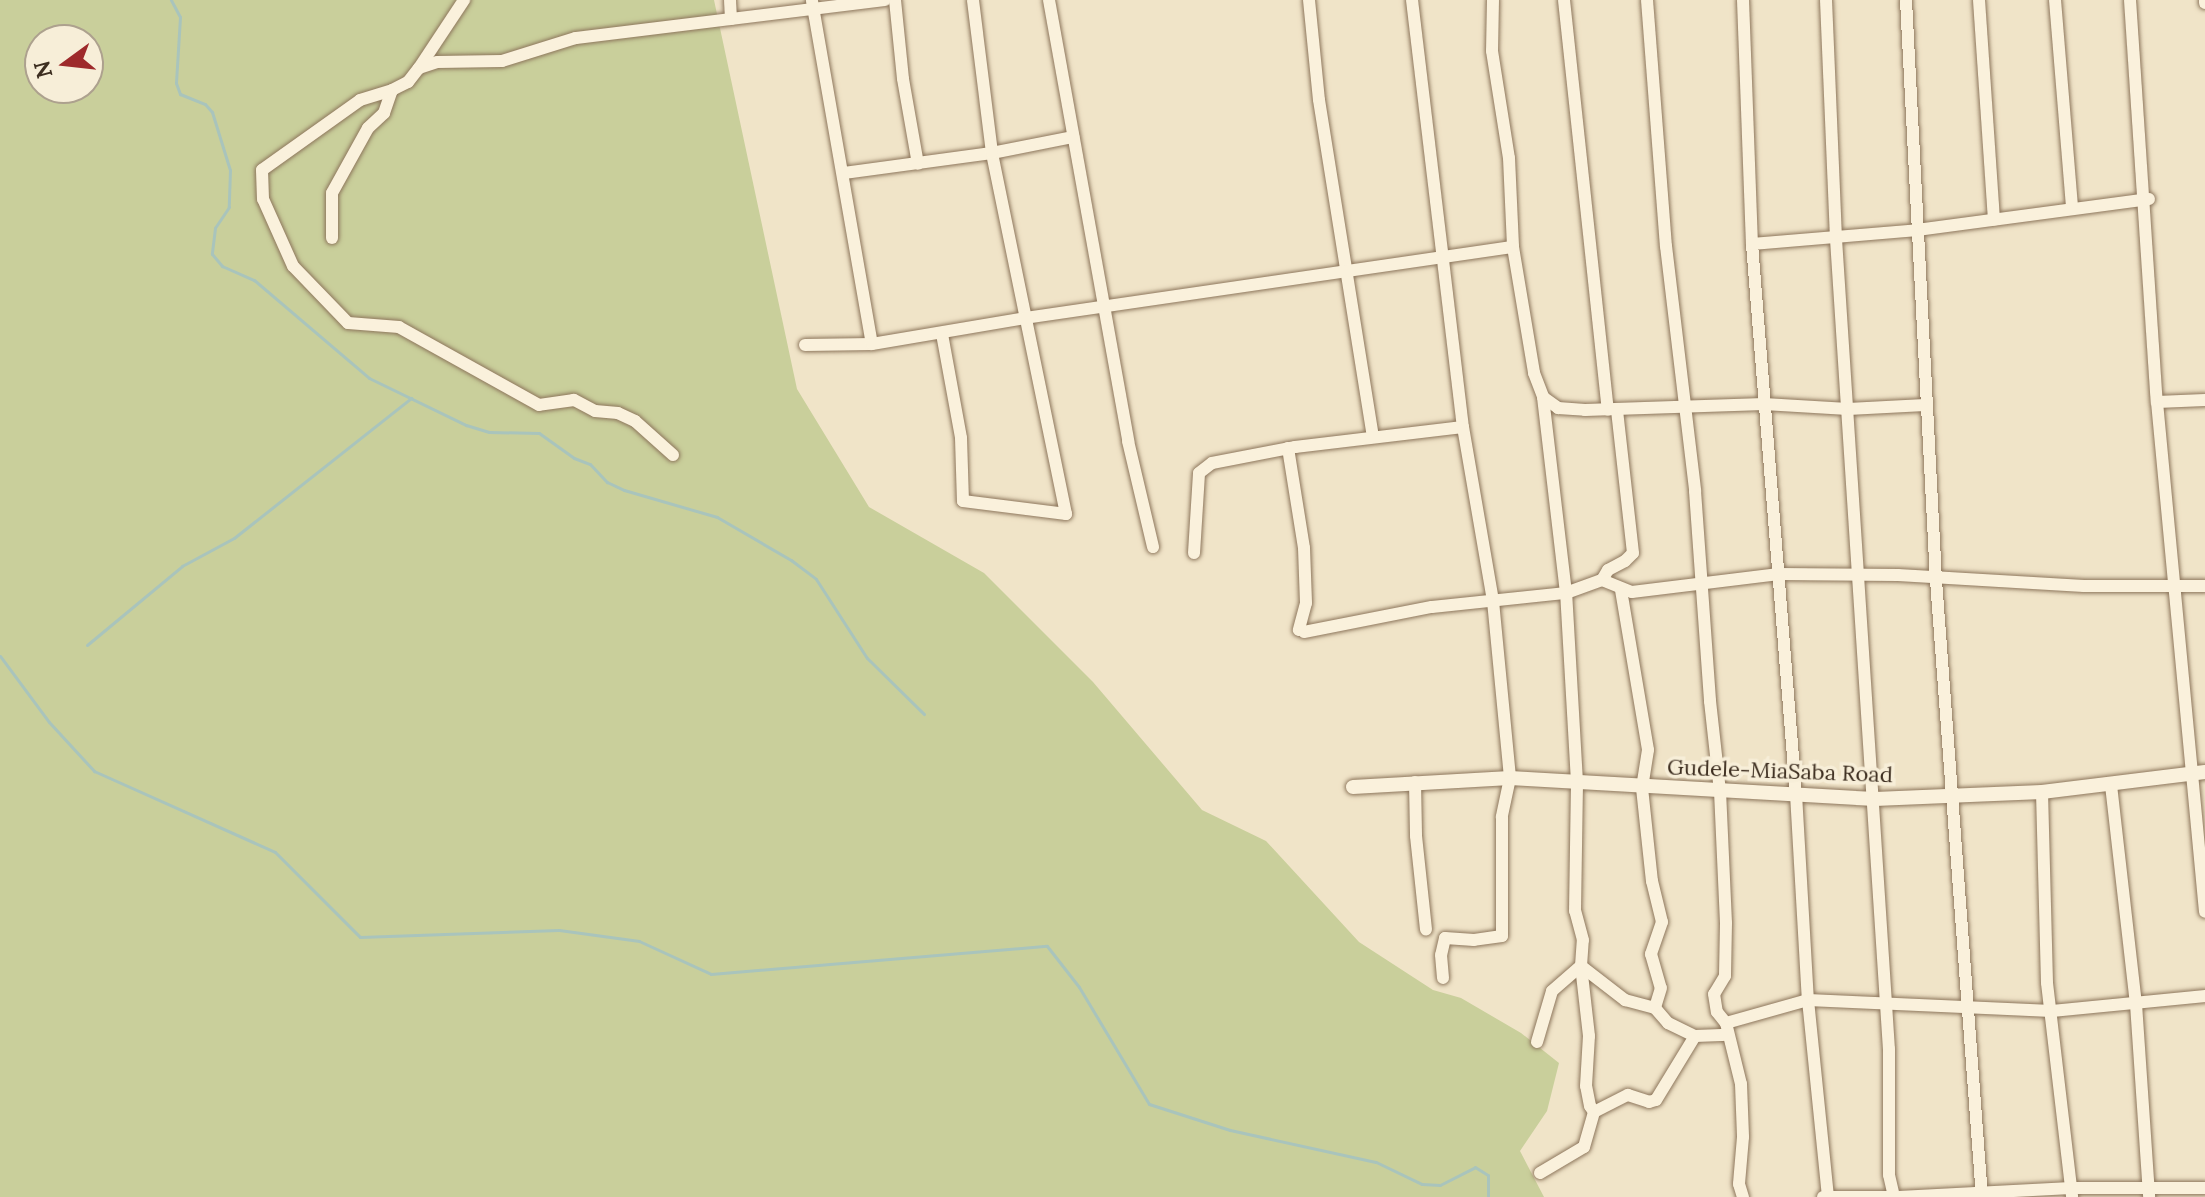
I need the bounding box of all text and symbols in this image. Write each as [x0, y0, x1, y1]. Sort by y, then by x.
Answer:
north arrow [24, 24, 104, 104]
text: N [27, 58, 58, 82]
street label: Gudele-MiaSaba Road [1667, 754, 1893, 788]

